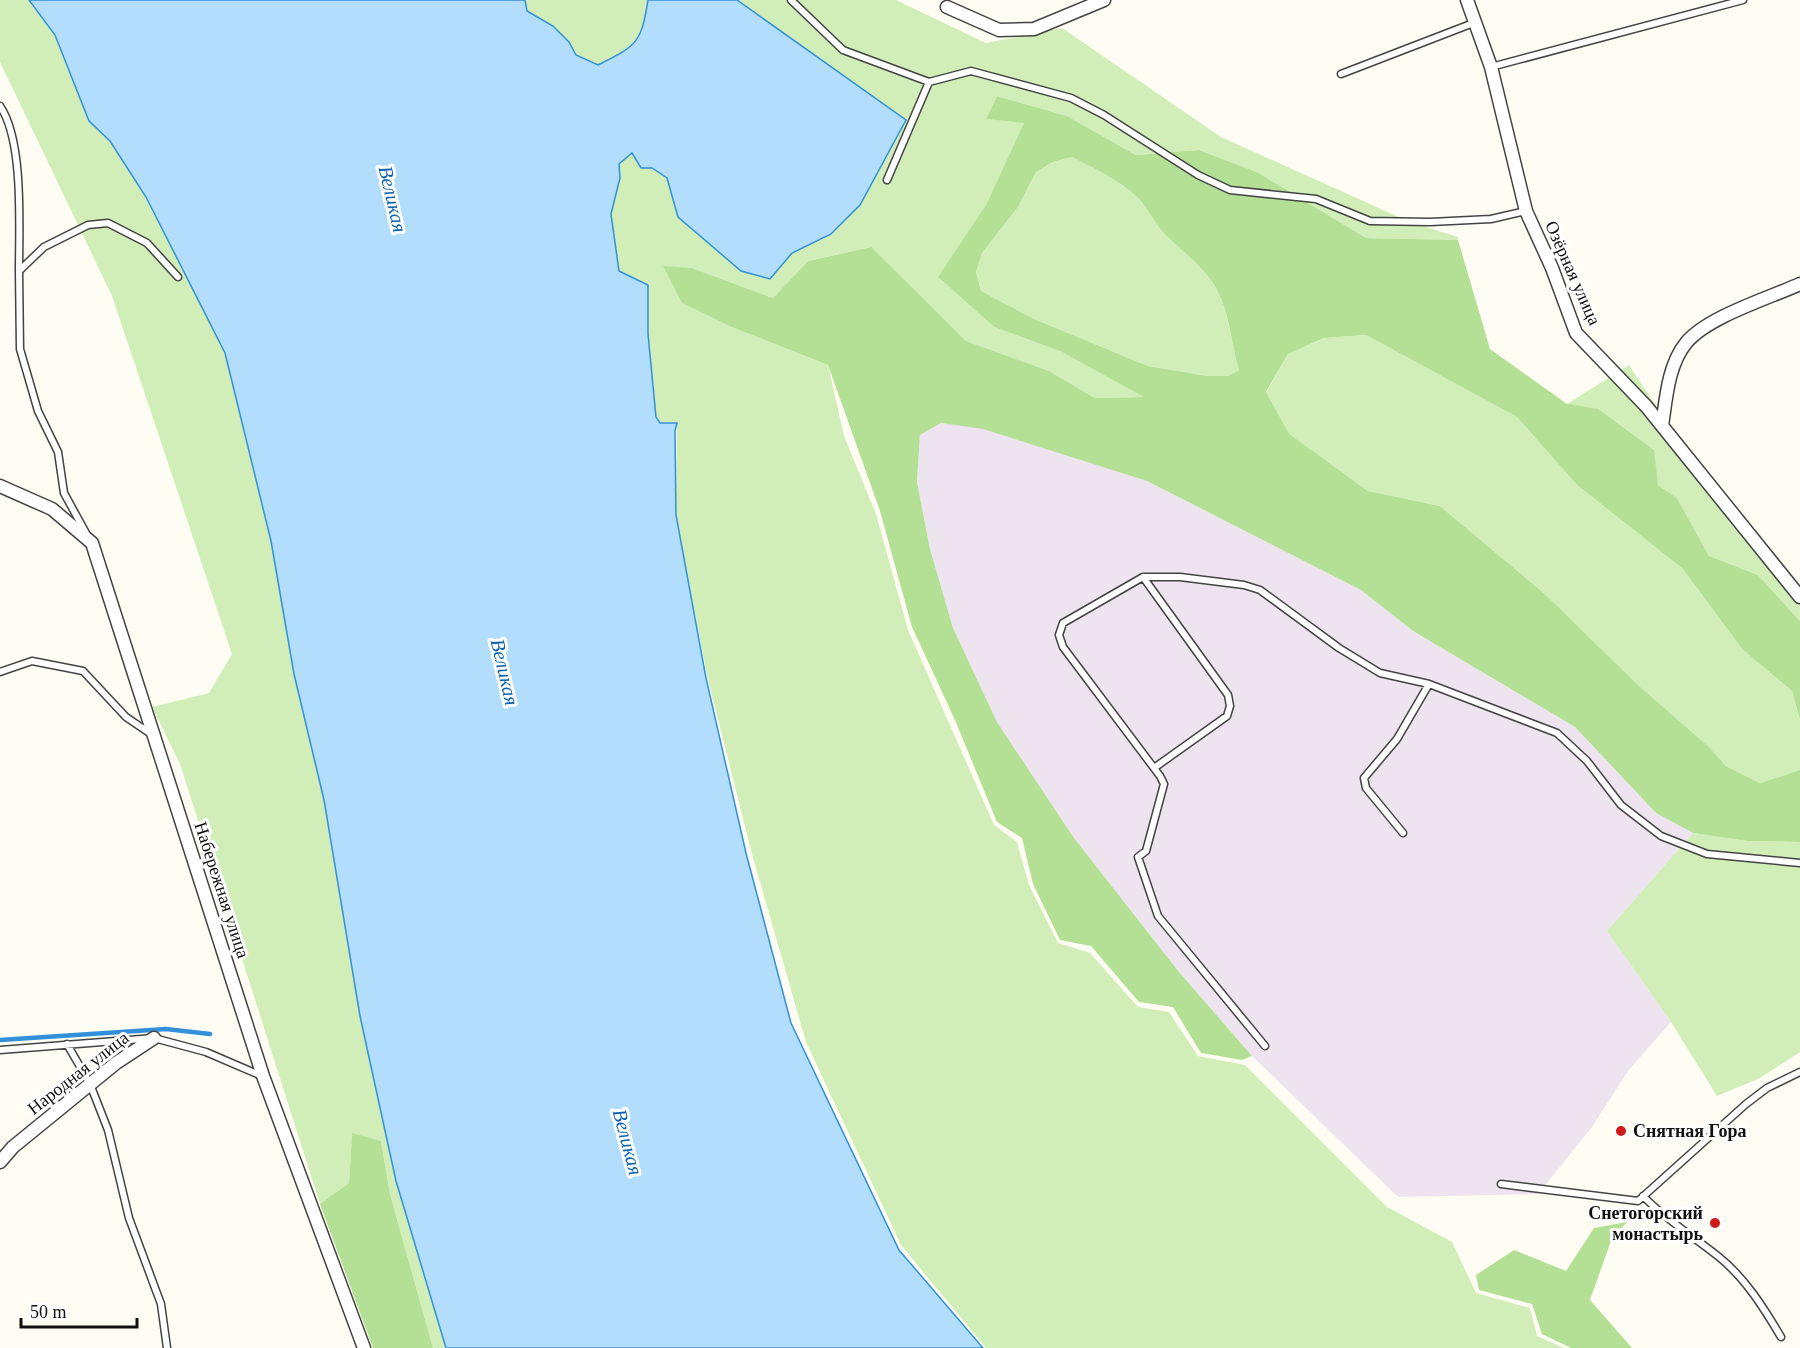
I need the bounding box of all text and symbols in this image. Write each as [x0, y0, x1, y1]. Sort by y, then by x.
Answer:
water label: Великая [375, 164, 411, 234]
street label: Озёрная улица [1541, 218, 1605, 328]
water label: Великая [487, 637, 523, 707]
street label: Набережная улица [191, 819, 253, 961]
street label: Народная улица [24, 1027, 132, 1119]
water label: Великая [609, 1107, 647, 1177]
place label: Снятная Гора [1633, 1121, 1746, 1141]
marker: Снятная Гора [1614, 1124, 1628, 1138]
place label: Снетогорский монастырь [1588, 1203, 1703, 1244]
marker: Снетогорский монастырь [1708, 1216, 1722, 1230]
scale bar [21, 1291, 136, 1329]
text: 50 m [30, 1302, 67, 1322]

